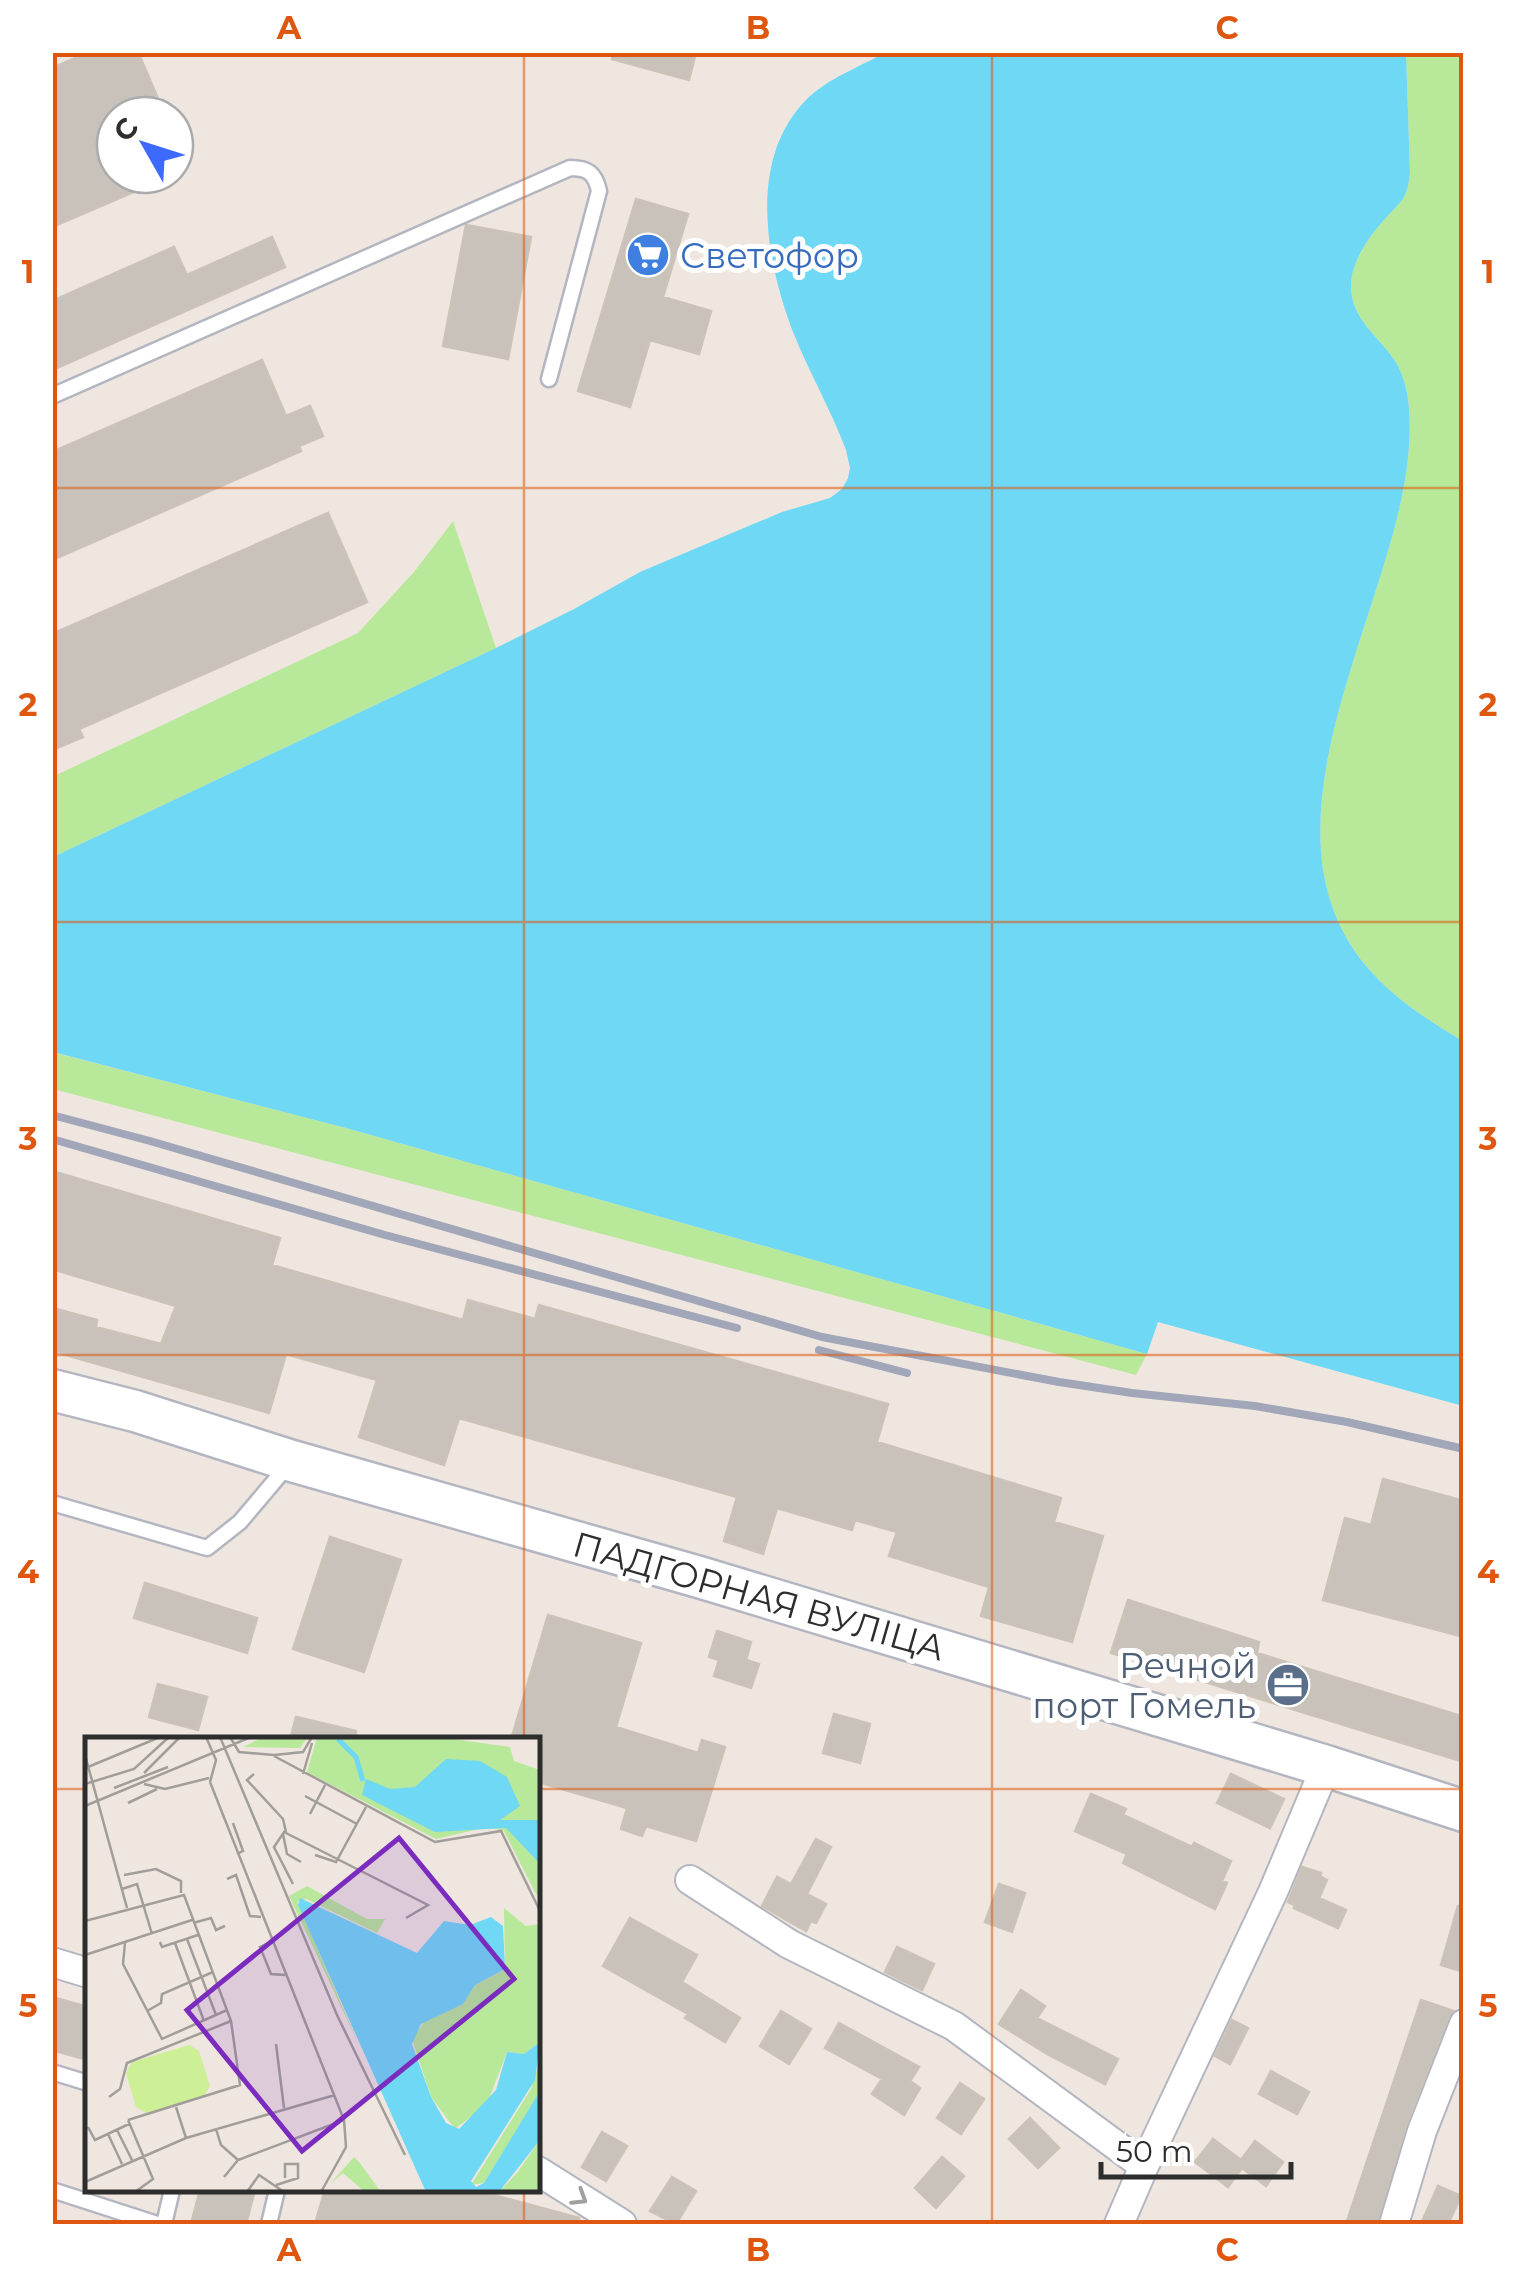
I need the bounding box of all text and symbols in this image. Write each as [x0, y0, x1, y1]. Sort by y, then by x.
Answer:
text: A [276, 8, 302, 47]
text: B [746, 8, 770, 47]
text: C [1215, 8, 1239, 47]
north arrow [95, 95, 195, 195]
text: С [106, 111, 145, 148]
supermarket icon: Светофор [625, 232, 671, 278]
place label: Светофор [680, 234, 859, 277]
text: 1 [22, 252, 34, 291]
text: 1 [1482, 252, 1494, 291]
text: 2 [19, 685, 37, 724]
text: 2 [1479, 685, 1497, 724]
text: 3 [18, 1119, 37, 1158]
text: 3 [1478, 1119, 1497, 1158]
street label: ПАДГОРНАЯ ВУЛІЦА [568, 1522, 950, 1670]
text: 4 [17, 1552, 39, 1591]
text: 4 [1477, 1552, 1499, 1591]
place label: Речной порт Гомель [1032, 1644, 1256, 1727]
office icon: Речной порт Гомель [1265, 1662, 1311, 1708]
inset map [85, 1737, 540, 2192]
text: 5 [18, 1986, 38, 2025]
text: 5 [1478, 1986, 1498, 2025]
scale bar [1101, 2117, 1291, 2179]
text: 50 m [1116, 2133, 1193, 2170]
one-way arrow [569, 2185, 587, 2204]
text: A [276, 2230, 302, 2269]
text: B [746, 2230, 770, 2269]
text: C [1215, 2230, 1239, 2269]

